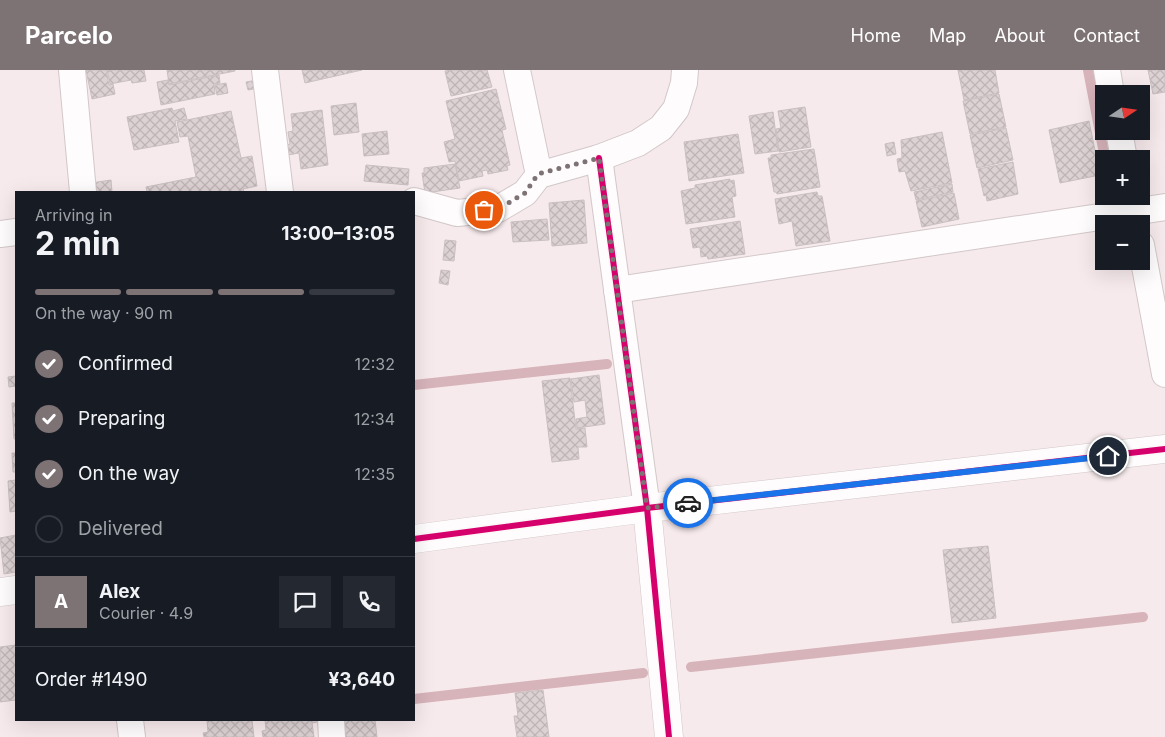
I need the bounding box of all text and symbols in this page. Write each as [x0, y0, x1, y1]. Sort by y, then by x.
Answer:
text: Parcelo [25, 21, 113, 50]
text: Home [851, 25, 901, 46]
text: Map [929, 25, 966, 46]
text: About [994, 25, 1045, 46]
text: Contact [1073, 25, 1140, 46]
north arrow [1095, 85, 1150, 140]
map controls [1095, 85, 1150, 270]
button: + [1095, 150, 1150, 205]
pin [463, 189, 505, 231]
icon: bag [470, 196, 498, 224]
text: Arriving in [35, 205, 112, 225]
button: − [1095, 215, 1150, 270]
text: 13:00–13:05 [281, 222, 395, 245]
text: 2 min [35, 224, 121, 263]
text: On the way · 90 m [35, 303, 173, 323]
icon: check [35, 350, 63, 378]
text: Confirmed [78, 352, 173, 375]
text: 12:32 [354, 354, 395, 374]
icon: check [35, 405, 63, 433]
text: Preparing [78, 407, 165, 430]
text: 12:34 [354, 409, 395, 429]
pin [1087, 435, 1129, 477]
icon: home [1094, 442, 1122, 470]
icon: check [35, 460, 63, 488]
text: On the way [78, 462, 180, 485]
text: 12:35 [355, 464, 395, 484]
courier [663, 478, 713, 528]
icon: car [674, 489, 702, 517]
text: Delivered [78, 517, 163, 540]
button: chat [279, 576, 331, 628]
button: phone [343, 576, 395, 628]
text: Alex [99, 580, 140, 603]
text: A [54, 590, 68, 613]
text: Courier · 4.9 [99, 603, 193, 623]
text: Order #1490 [35, 668, 147, 691]
text: ¥3,640 [329, 668, 395, 691]

